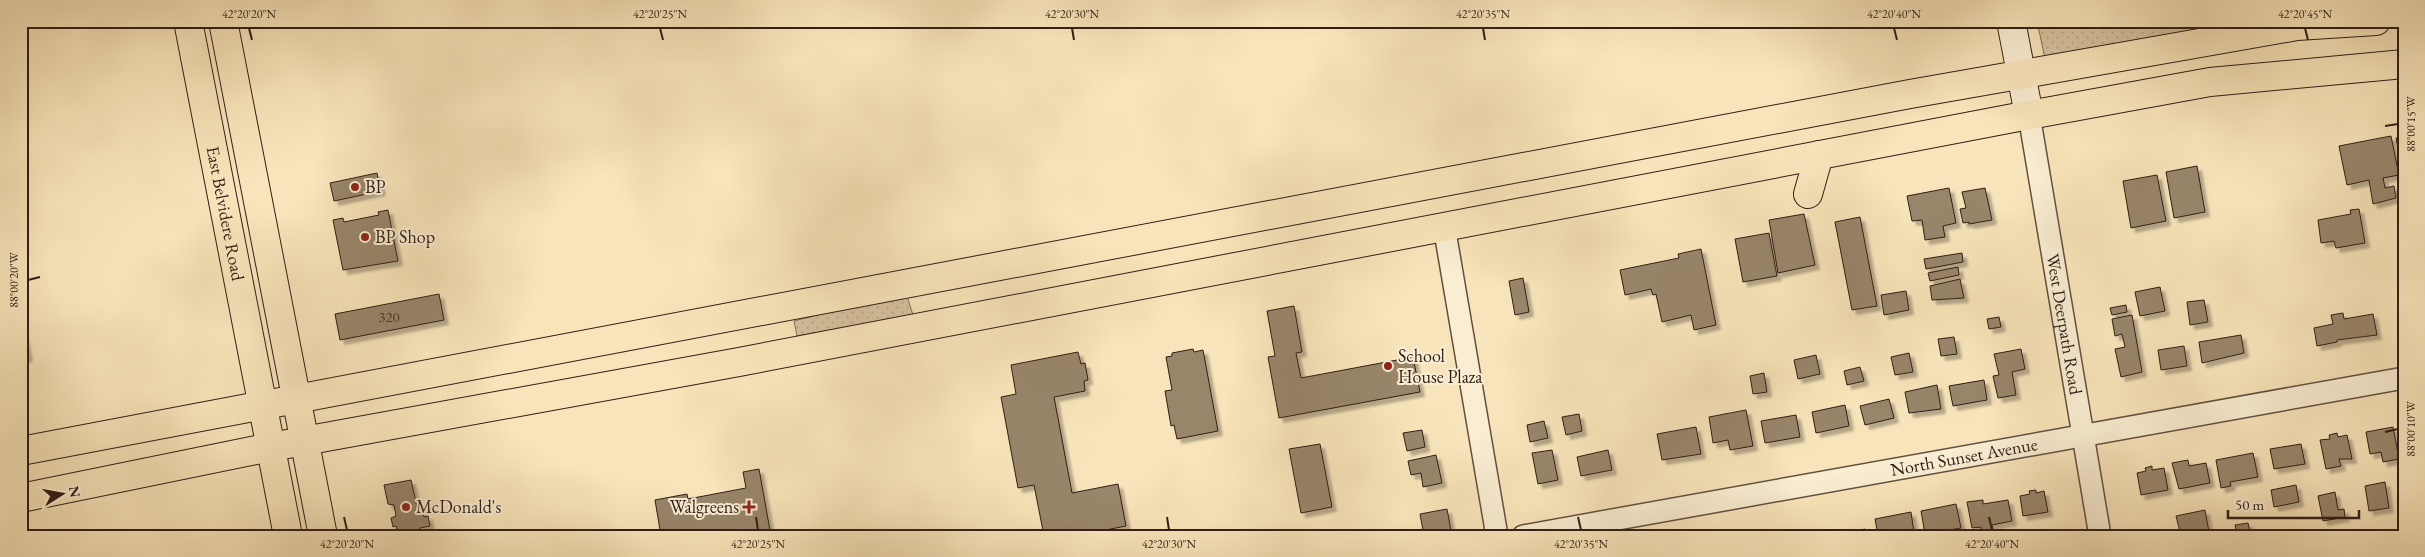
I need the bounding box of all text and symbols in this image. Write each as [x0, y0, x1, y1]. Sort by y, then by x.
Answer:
text: 42°20'20"N [222, 6, 276, 22]
text: 42°20'25"N [633, 6, 687, 22]
text: 42°20'30"N [1045, 6, 1099, 22]
text: 42°20'35"N [1456, 6, 1510, 22]
text: 42°20'40"N [1867, 6, 1921, 22]
text: 42°20'45"N [2278, 6, 2332, 22]
text: 88°00'15"W [2403, 95, 2419, 152]
street label: East Belvidere Road [202, 144, 250, 283]
place label: BP [365, 175, 386, 198]
marker: BP [349, 181, 361, 193]
place label: BP Shop [375, 225, 435, 248]
marker: BP Shop [359, 231, 371, 243]
text: 88°00'20"W [6, 251, 22, 308]
street label: West Deerpath Road [2042, 252, 2088, 397]
house number: 320 [378, 307, 400, 326]
place label: School House Plaza [1398, 344, 1483, 388]
marker: School House Plaza [1382, 360, 1394, 372]
text: 88°00'10"W [2403, 400, 2419, 457]
street label: North Sunset Avenue [1889, 432, 2039, 481]
north arrow [38, 470, 88, 520]
text: N [65, 484, 85, 499]
scale bar [2228, 487, 2359, 519]
place label: McDonald's [416, 495, 501, 518]
place label: Walgreens [670, 495, 739, 518]
text: 50 m [2235, 495, 2264, 514]
marker: McDonald's [400, 501, 412, 513]
marker: Walgreens [743, 501, 755, 513]
text: 42°20'20"N [320, 536, 374, 552]
text: 42°20'25"N [731, 536, 785, 552]
text: 42°20'30"N [1142, 536, 1196, 552]
text: 42°20'35"N [1554, 536, 1608, 552]
text: 42°20'40"N [1965, 536, 2019, 552]

